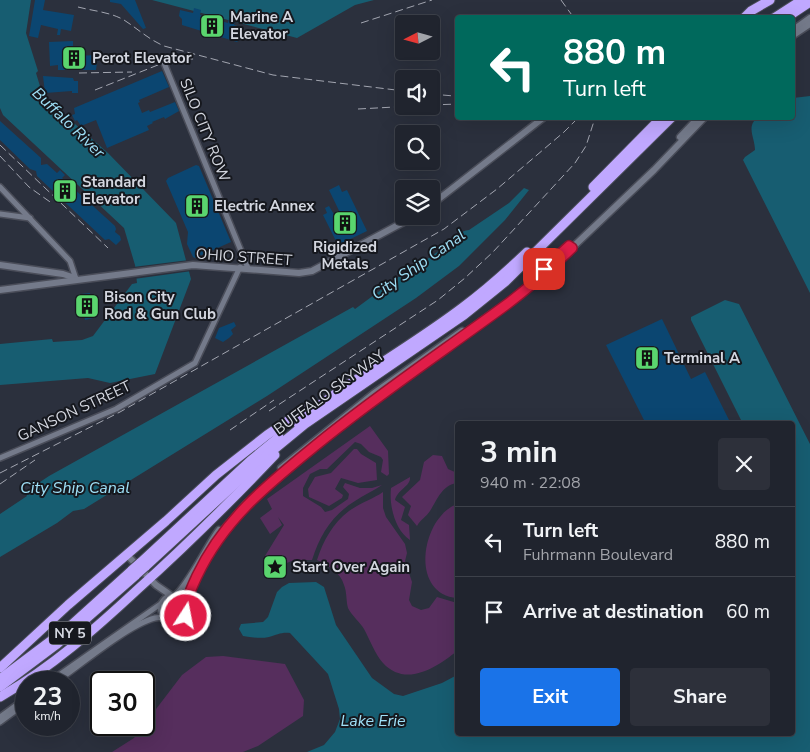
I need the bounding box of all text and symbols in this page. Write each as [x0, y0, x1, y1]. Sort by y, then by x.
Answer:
place label: Marine A Elevator [230, 7, 294, 44]
building icon: Marine A Elevator [199, 13, 225, 39]
north arrow [395, 15, 440, 60]
map controls [395, 15, 440, 225]
text: 880 m [563, 29, 666, 76]
icon: left [480, 35, 545, 100]
building icon: Perot Elevator [61, 45, 87, 71]
place label: Perot Elevator [92, 48, 192, 68]
button: sound [395, 70, 440, 115]
text: Turn left [563, 74, 646, 104]
street label: SILO CITY ROW [175, 75, 235, 185]
water label: Buffalo River [27, 82, 110, 164]
button: search [395, 125, 440, 170]
place label: Standard Elevator [82, 172, 146, 209]
building icon: Standard Elevator [52, 178, 78, 204]
button: layers [395, 180, 440, 225]
building icon: Electric Annex [184, 193, 210, 219]
place label: Electric Annex [214, 196, 315, 216]
building icon: Rigidized Metals [332, 210, 358, 236]
water label: City Ship Canal [367, 224, 470, 305]
place label: Rigidized Metals [313, 237, 377, 274]
street label: OHIO STREET [195, 244, 293, 270]
pin [523, 248, 565, 290]
icon: arrive [530, 255, 558, 283]
place label: Bison City Rod & Gun Club [104, 287, 216, 324]
building icon: Bison City Rod & Gun Club [74, 293, 100, 319]
street label: BUFFALO SKYWAY [270, 344, 389, 439]
building icon: Terminal A [634, 345, 660, 371]
place label: Terminal A [664, 348, 741, 368]
street label: GANSON STREET [14, 376, 134, 446]
text: 3 min [480, 432, 558, 473]
button: close [718, 438, 770, 490]
text: 940 m · 22:08 [480, 472, 581, 494]
water label: City Ship Canal [20, 477, 130, 499]
text: Turn left [523, 518, 598, 544]
icon: left [480, 528, 508, 556]
text: 880 m [715, 529, 770, 555]
text: Fuhrmann Boulevard [523, 544, 673, 566]
place icon: Start Over Again [262, 554, 288, 580]
place label: Start Over Again [292, 557, 410, 577]
position arrow [159, 589, 211, 641]
icon: arrive [480, 598, 508, 626]
text: Arrive at destination [523, 599, 704, 625]
text: 60 m [726, 599, 770, 625]
road number: NY 5 [49, 622, 91, 644]
button: Exit [480, 668, 620, 726]
button: Share [630, 668, 770, 726]
speed limit sign: 30 [90, 671, 155, 736]
text: 23 [32, 680, 63, 714]
text: km/h [34, 708, 61, 724]
water label: Lake Erie [341, 710, 406, 732]

